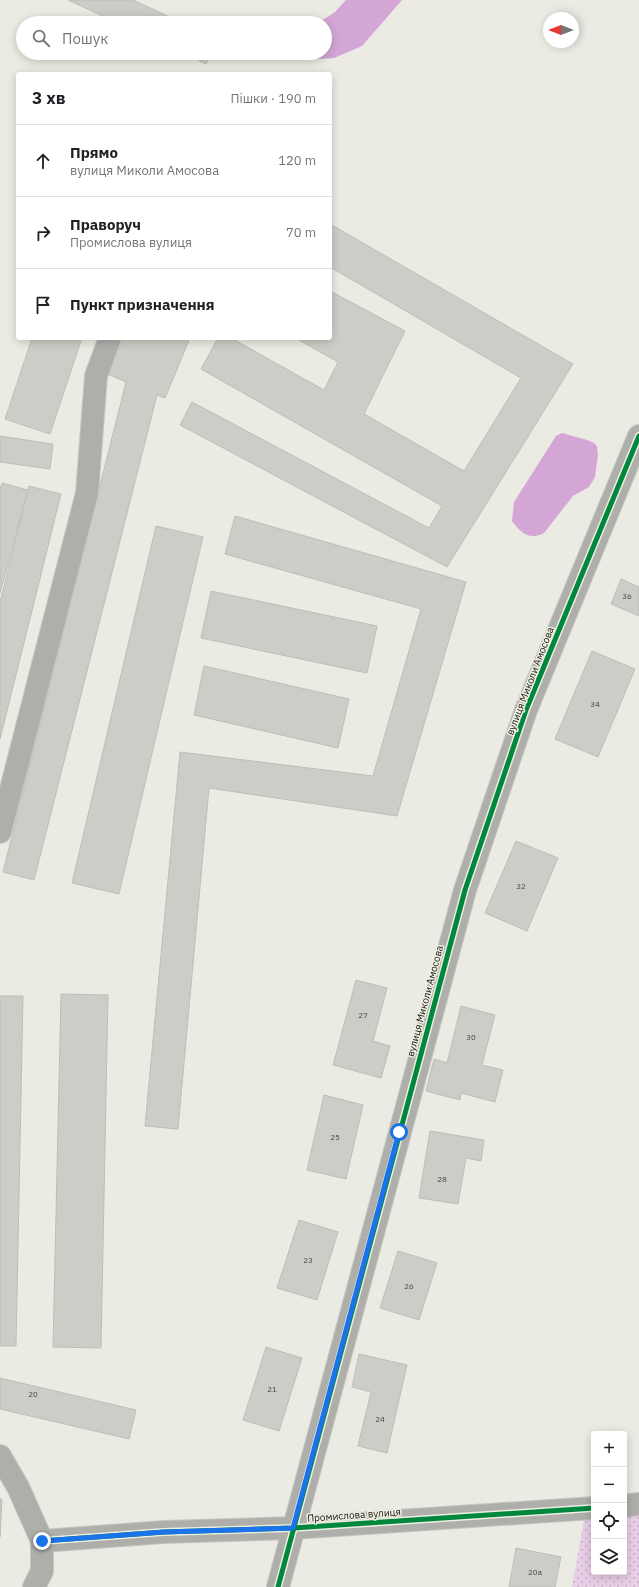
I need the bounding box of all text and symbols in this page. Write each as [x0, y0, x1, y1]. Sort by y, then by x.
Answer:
north arrow [543, 12, 579, 48]
search box [16, 16, 332, 60]
icon: search [30, 27, 52, 49]
text: Пошук [62, 29, 109, 48]
text: 3 хв [32, 87, 66, 109]
text: Пішки · 190 m [230, 90, 316, 107]
text: Прямо [70, 143, 118, 162]
icon: ahead [32, 150, 54, 172]
text: 120 m [278, 152, 316, 169]
text: вулиця Миколи Амосова [70, 162, 219, 179]
text: Праворуч [70, 215, 141, 234]
icon: right [32, 222, 54, 244]
text: 70 m [286, 224, 316, 241]
text: Промислова вулиця [70, 234, 192, 251]
icon: arrive [32, 294, 54, 316]
text: Пункт призначення [70, 295, 215, 314]
house number: 36 [622, 591, 632, 601]
street label: вулиця Миколи Амосова [503, 624, 557, 737]
house number: 34 [590, 699, 600, 709]
house number: 32 [516, 881, 526, 891]
street label: вулиця Миколи Амосова [404, 943, 446, 1058]
house number: 27 [358, 1010, 368, 1020]
house number: 30 [466, 1032, 476, 1042]
route start [390, 1123, 408, 1141]
house number: 25 [330, 1132, 340, 1142]
house number: 28 [437, 1174, 447, 1184]
house number: 23 [303, 1255, 313, 1265]
house number: 26 [404, 1281, 414, 1291]
house number: 21 [267, 1384, 277, 1394]
house number: 20 [28, 1389, 38, 1399]
house number: 24 [375, 1414, 385, 1424]
map controls [591, 1431, 627, 1575]
button: + [591, 1431, 627, 1467]
button: − [591, 1467, 627, 1503]
button: locate [591, 1503, 627, 1539]
street label: Промислова вулиця [307, 1505, 401, 1525]
route end [33, 1532, 51, 1550]
button: layers [591, 1539, 627, 1575]
house number: 20а [528, 1567, 543, 1577]

